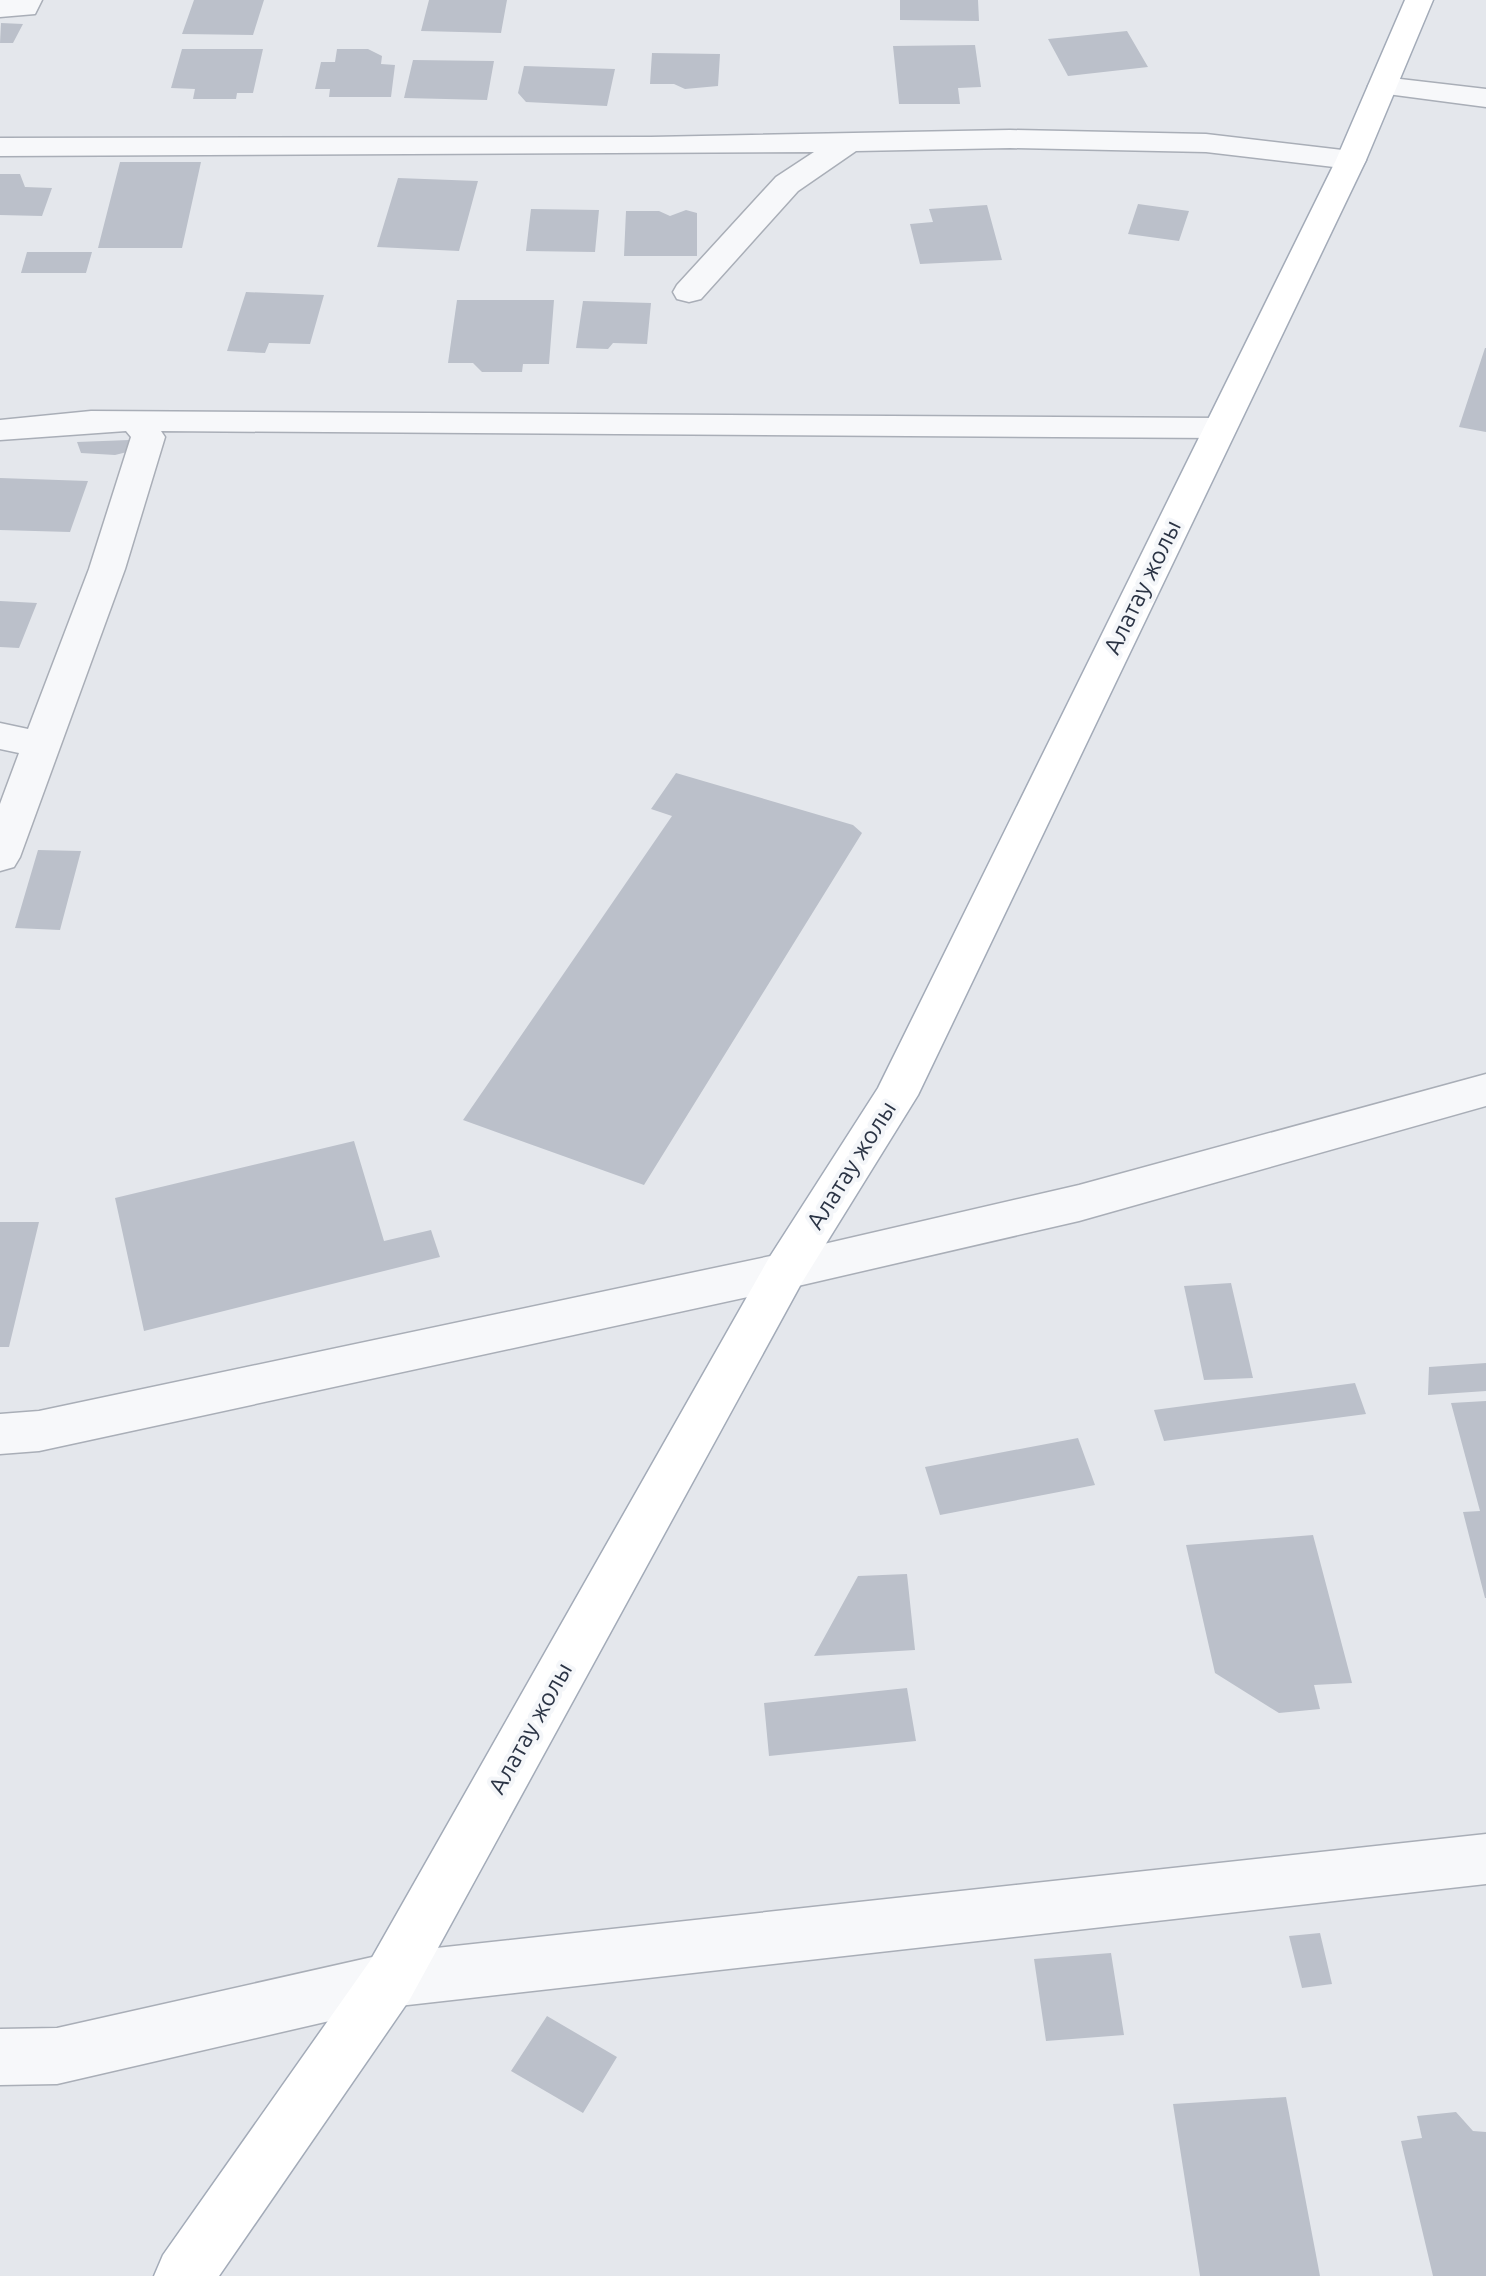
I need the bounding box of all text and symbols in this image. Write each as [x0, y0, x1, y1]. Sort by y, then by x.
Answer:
street label: Алатау жолы [1098, 516, 1186, 658]
street label: Алатау жолы [801, 1096, 901, 1234]
street label: Алатау жолы [483, 1658, 577, 1798]

